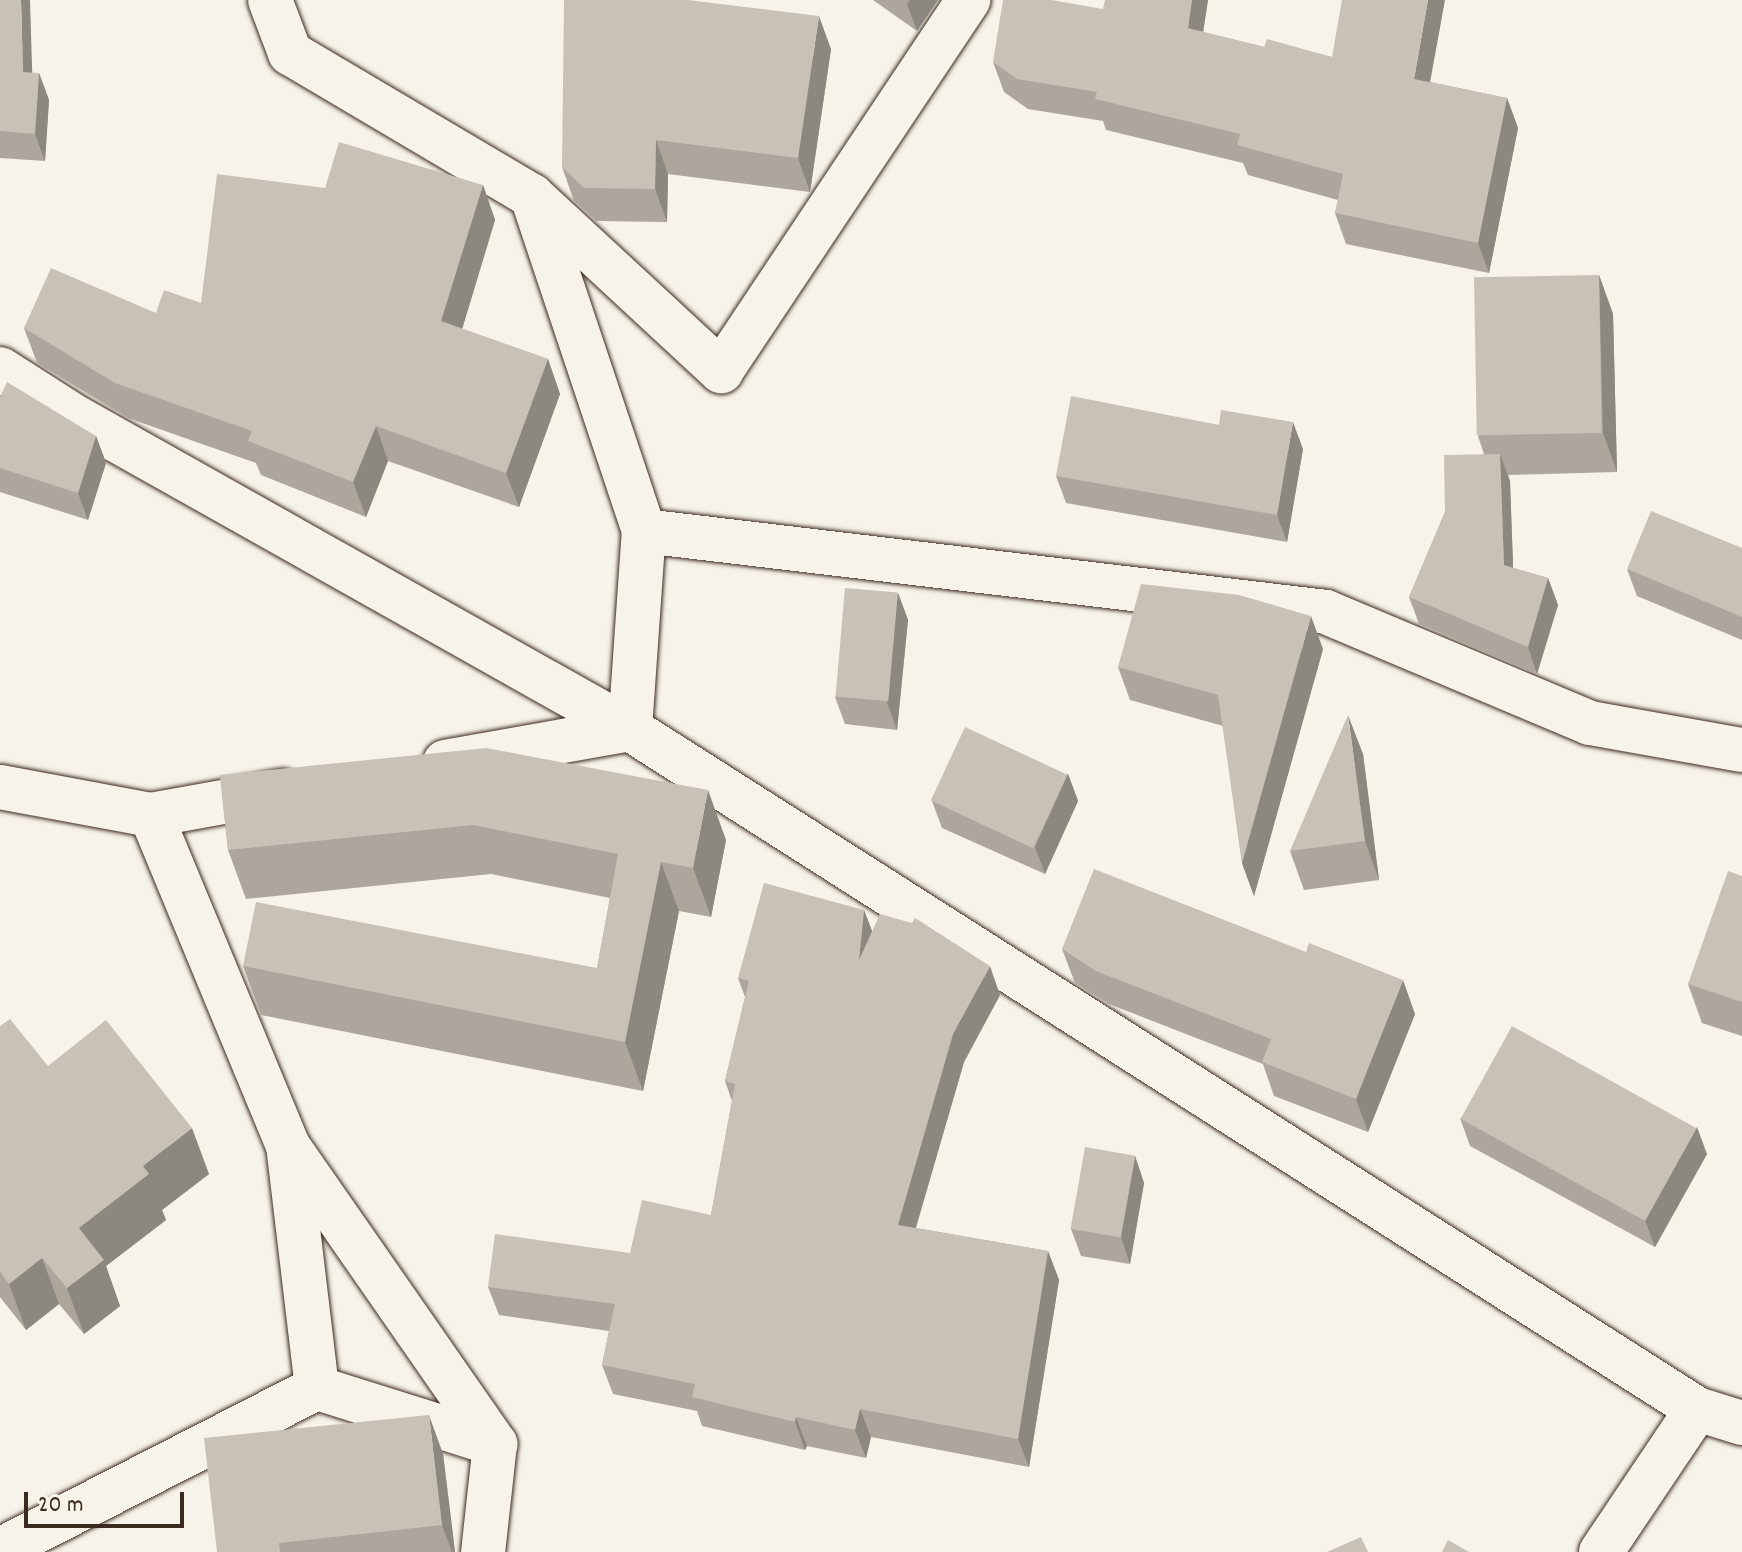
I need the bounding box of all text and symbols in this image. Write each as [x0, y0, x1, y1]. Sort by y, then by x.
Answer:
scale bar [28, 1476, 188, 1526]
text: 20 m [38, 1489, 84, 1523]

